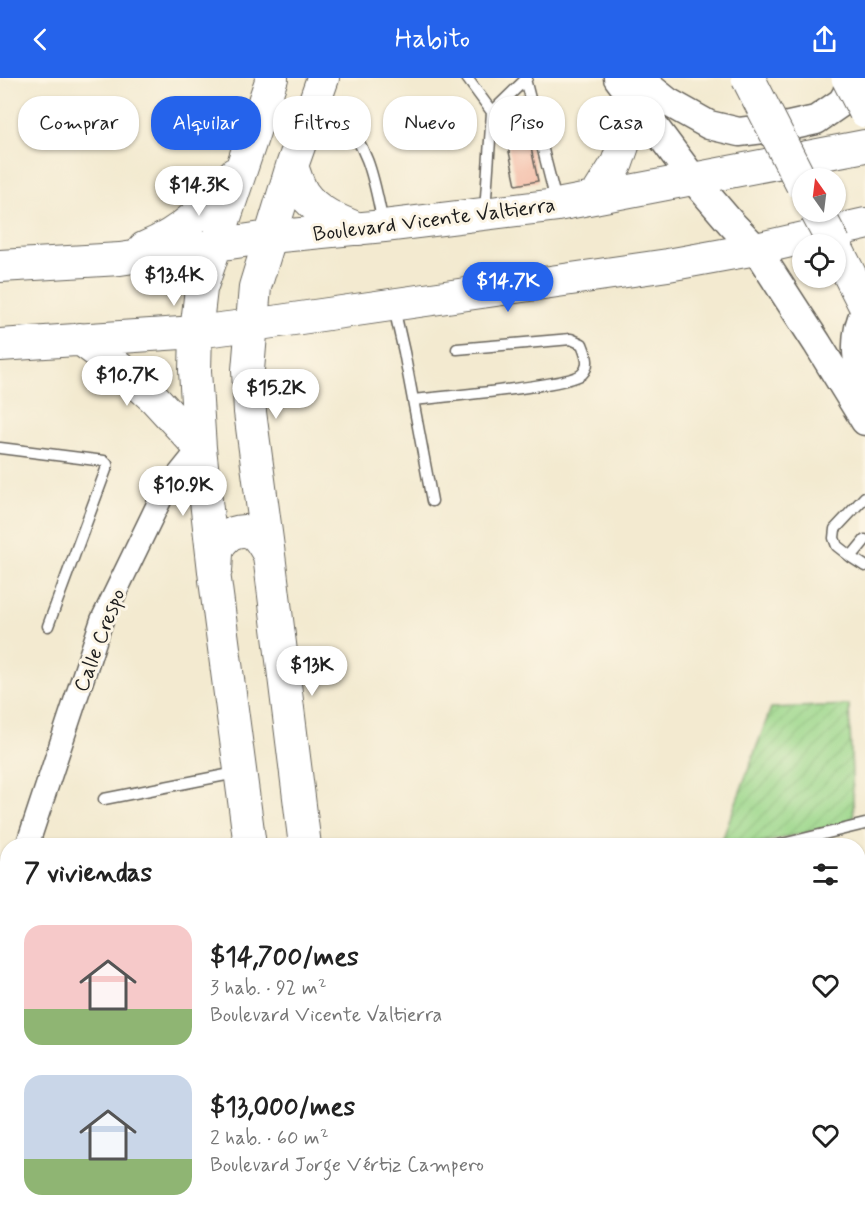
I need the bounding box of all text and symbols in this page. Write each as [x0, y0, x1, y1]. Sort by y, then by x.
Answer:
text: Habito [395, 22, 470, 57]
icon: back [24, 23, 57, 56]
icon: share [808, 23, 841, 56]
chip: Comprar [18, 96, 139, 150]
chip: Alquilar [151, 96, 261, 150]
chip: Filtros [273, 96, 371, 150]
chip: Nuevo [383, 96, 477, 150]
chip: Piso [489, 96, 565, 150]
chip: Casa [577, 96, 665, 150]
pin: $14.3K [150, 166, 248, 217]
north arrow [792, 168, 846, 222]
map controls [792, 168, 846, 288]
text: $14.3K [169, 172, 229, 199]
street label: Boulevard Vicente Valtierra [311, 191, 557, 249]
button: locate [792, 234, 846, 288]
pin: $13.4K [125, 256, 223, 307]
text: $13.4K [144, 262, 204, 289]
pin: $14.7K [459, 262, 557, 313]
text: $14.7K [476, 268, 540, 295]
pin: $10.7K [78, 356, 176, 407]
text: $10.7K [96, 362, 158, 389]
pin: $15.2K [227, 369, 325, 420]
text: $15.2K [246, 375, 306, 402]
pin: $10.9K [134, 466, 232, 517]
text: $10.9K [153, 472, 213, 499]
street label: Calle Crespo [67, 585, 132, 696]
pin: $13K [276, 646, 348, 697]
text: $13K [290, 652, 334, 679]
text: 7 viviendas [24, 857, 152, 891]
icon: filters [809, 858, 842, 891]
text: $14,700/mes [210, 941, 359, 975]
icon: home [72, 949, 144, 1021]
icon: heart [809, 969, 842, 1002]
text: 3 hab. · 92 m² [210, 975, 327, 1002]
text: Boulevard Vicente Valtierra [210, 1002, 442, 1029]
text: $13,000/mes [210, 1091, 355, 1125]
icon: home [72, 1099, 144, 1171]
icon: heart [809, 1119, 842, 1152]
text: 2 hab. · 60 m² [210, 1125, 329, 1152]
text: Boulevard Jorge Vértiz Campero [210, 1152, 484, 1179]

